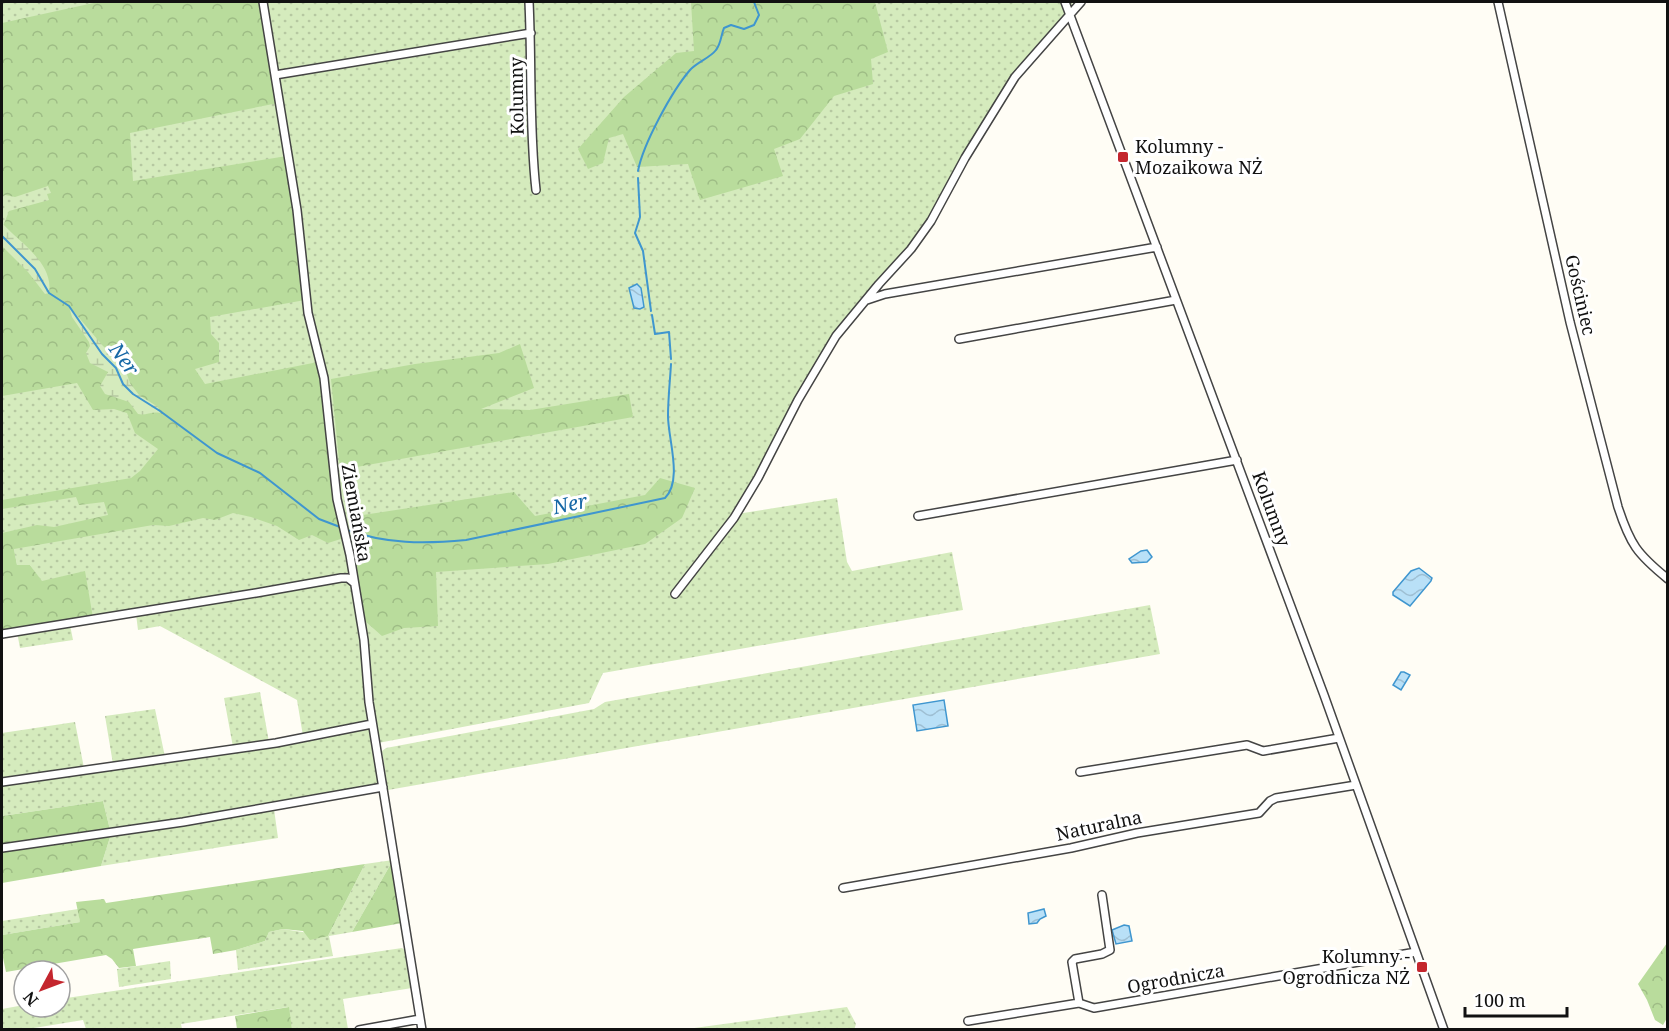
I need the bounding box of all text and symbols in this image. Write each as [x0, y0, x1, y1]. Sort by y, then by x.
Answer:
street label: Kolumny [503, 56, 529, 135]
place label: Kolumny - Mozaikowa NŻ [1135, 134, 1263, 179]
marker: Kolumny - Mozaikowa NŻ [1116, 150, 1130, 164]
street label: Gościniec [1560, 252, 1602, 337]
water label: Ner [103, 336, 146, 381]
street label: Ziemiańska [337, 462, 377, 564]
street label: Kolumny [1247, 468, 1297, 550]
water label: Ner [549, 487, 590, 521]
street label: Naturalna [1054, 804, 1144, 846]
place label: Kolumny - Ogrodnicza NŻ [1282, 944, 1410, 989]
street label: Ogrodnicza [1125, 958, 1226, 998]
north arrow [12, 959, 72, 1019]
marker: Kolumny - Ogrodnicza NŻ [1415, 960, 1429, 974]
scale bar [1465, 980, 1567, 1018]
text: N [18, 987, 43, 1011]
text: 100 m [1474, 988, 1526, 1012]

